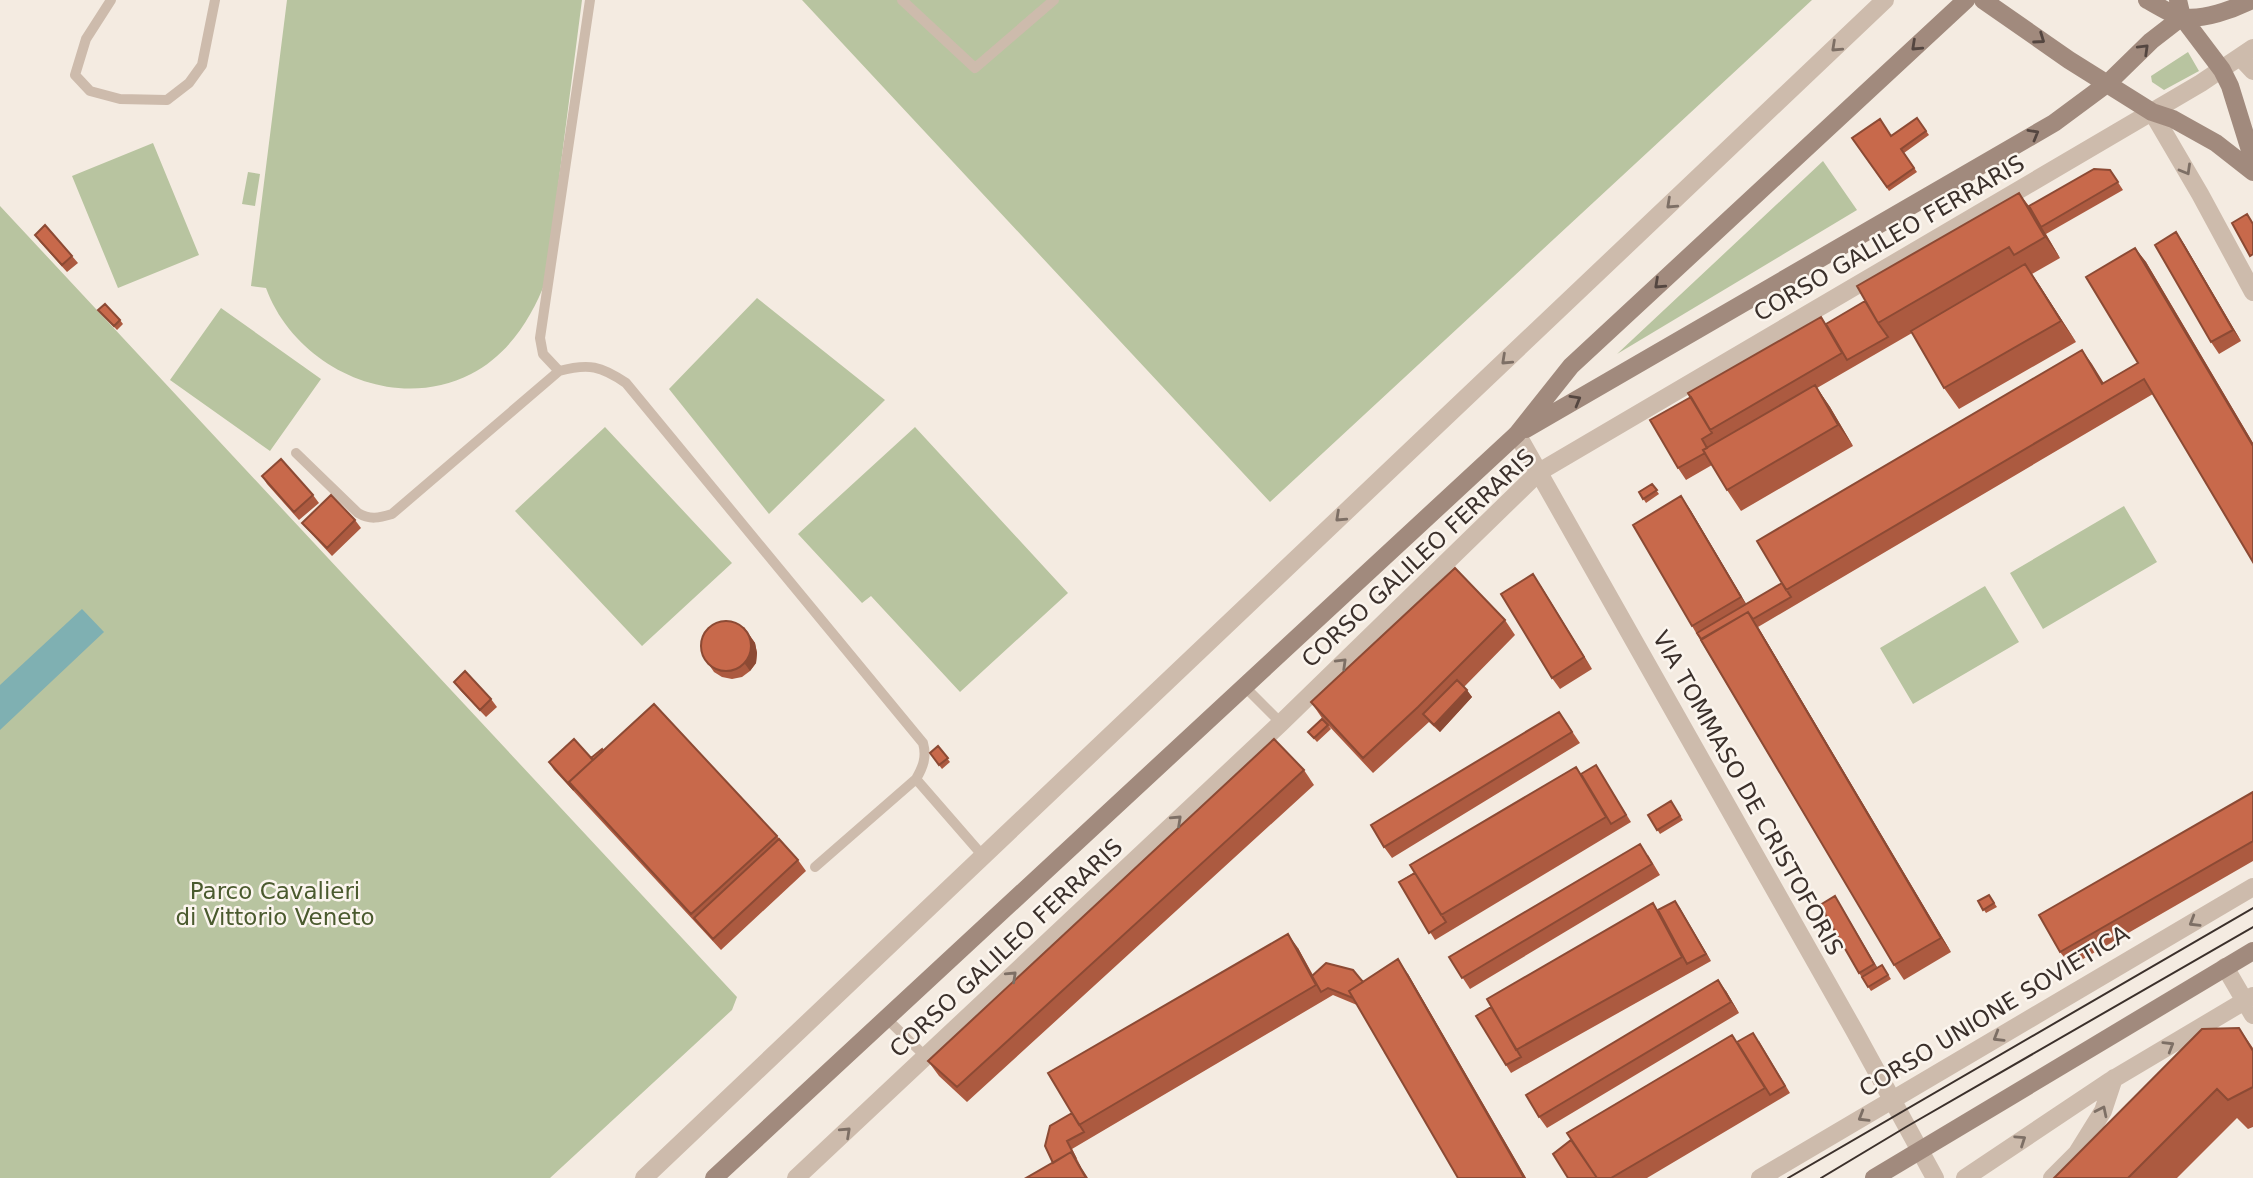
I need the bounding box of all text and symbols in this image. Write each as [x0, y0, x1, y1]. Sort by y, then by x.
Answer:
one-way arrow [2032, 31, 2045, 43]
one-way arrow [1911, 38, 1924, 51]
one-way arrow [1831, 39, 1844, 51]
one-way arrow [2136, 44, 2149, 57]
one-way arrow [2027, 129, 2040, 142]
street label: CORSO GALILEO FERRARIS [1749, 150, 2029, 326]
one-way arrow [2178, 163, 2191, 176]
one-way arrow [1666, 195, 1679, 208]
one-way arrow [1654, 276, 1667, 288]
one-way arrow [1501, 352, 1514, 365]
one-way arrow [1568, 395, 1581, 408]
street label: CORSO GALILEO FERRARIS [1297, 443, 1539, 673]
one-way arrow [1336, 508, 1349, 521]
street label: VIA TOMMASO DE CRISTOFORIS [1648, 626, 1848, 960]
one-way arrow [1334, 659, 1347, 672]
one-way arrow [1169, 816, 1182, 828]
street label: CORSO GALILEO FERRARIS [885, 833, 1127, 1063]
park label: Parco Cavalieri di Vittorio Veneto [175, 878, 375, 930]
one-way arrow [2189, 914, 2202, 927]
street label: CORSO UNIONE SOVIETICA [1854, 920, 2134, 1102]
one-way arrow [1004, 972, 1017, 984]
one-way arrow [1993, 1029, 2006, 1042]
one-way arrow [2161, 1041, 2174, 1054]
one-way arrow [2093, 1106, 2107, 1118]
one-way arrow [1858, 1109, 1871, 1122]
one-way arrow [838, 1127, 851, 1140]
one-way arrow [2013, 1136, 2026, 1148]

